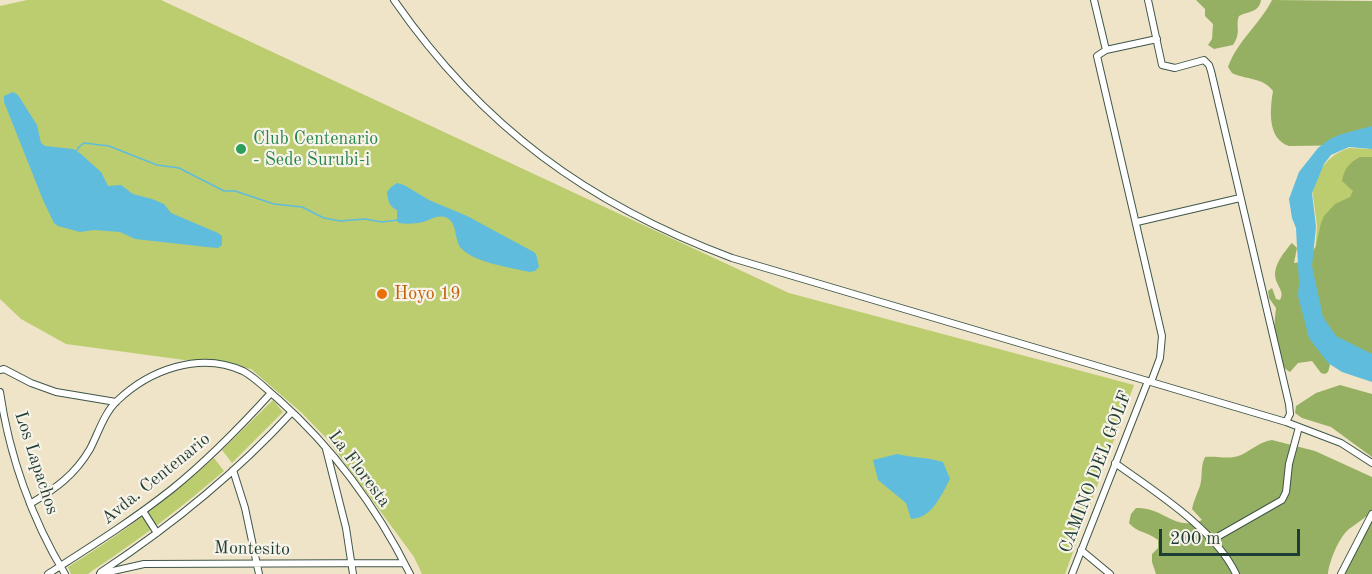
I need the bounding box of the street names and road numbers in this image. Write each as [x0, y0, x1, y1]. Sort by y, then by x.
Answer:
street label: CAMINO DEL GOLF [1055, 388, 1137, 556]
street label: Los Lapachos [9, 409, 63, 517]
street label: La Floresta [323, 426, 395, 512]
street label: Avda. Centenario [97, 428, 215, 530]
street label: Montesito [214, 538, 290, 560]

